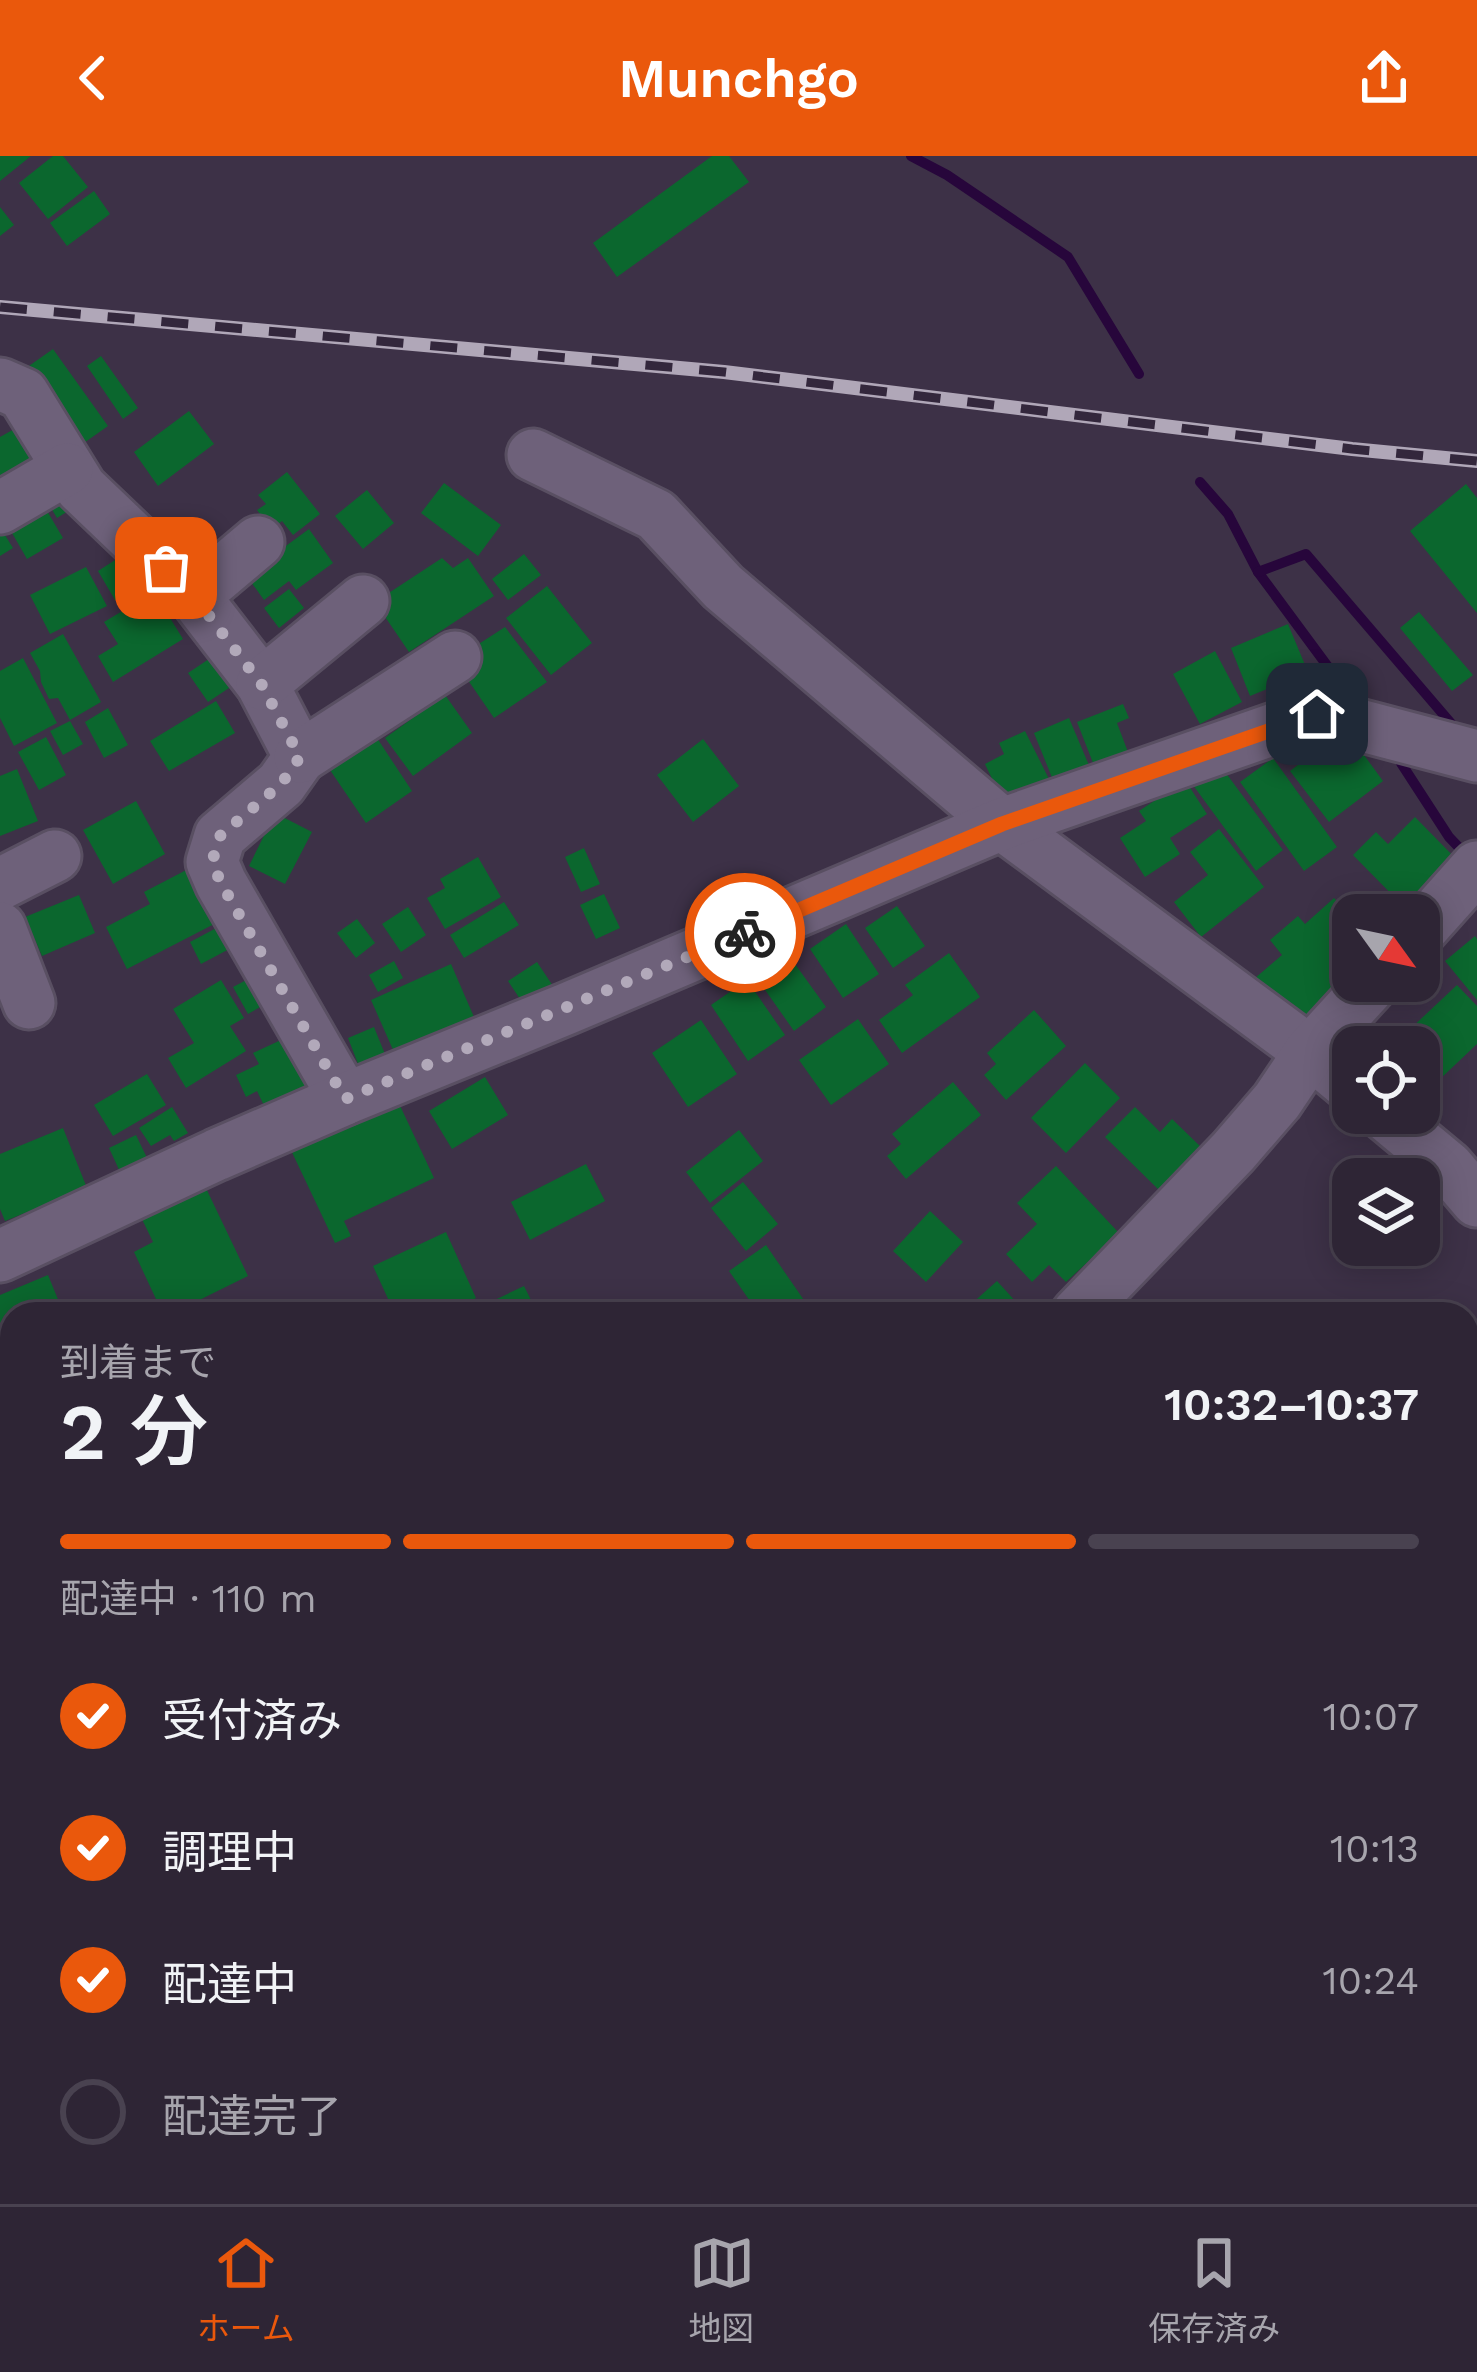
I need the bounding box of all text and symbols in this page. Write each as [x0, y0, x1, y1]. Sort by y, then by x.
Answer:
icon: back [60, 45, 126, 111]
icon: share [1351, 45, 1417, 111]
text: Munchgo [618, 47, 859, 110]
pin [115, 517, 217, 619]
icon: bag [133, 535, 199, 601]
pin [1266, 663, 1368, 765]
icon: home [1284, 681, 1350, 747]
courier [685, 873, 805, 993]
north arrow [1332, 894, 1440, 1002]
map controls [1332, 894, 1440, 1266]
icon: bike [712, 900, 778, 966]
button: locate [1332, 1026, 1440, 1134]
button: layers [1332, 1158, 1440, 1266]
text: 到着まで [60, 1340, 216, 1385]
text: 10:32–10:37 [1164, 1378, 1419, 1431]
text: 2 分 [60, 1386, 208, 1478]
text: 配達中 · 110 m [60, 1576, 317, 1621]
icon: check [60, 1683, 126, 1749]
text: 受付済み [162, 1694, 342, 1747]
text: 10:07 [1323, 1694, 1419, 1739]
icon: check [60, 1815, 126, 1881]
text: 調理中 [162, 1826, 297, 1879]
text: 10:13 [1330, 1826, 1419, 1871]
icon: check [60, 1947, 126, 2013]
text: 配達中 [162, 1958, 297, 2011]
text: 10:24 [1323, 1958, 1419, 2003]
text: 配達完了 [162, 2090, 342, 2143]
tab: ホーム [197, 2230, 295, 2350]
tab: 地図 [689, 2230, 755, 2350]
tab: 保存済み [1148, 2230, 1280, 2350]

